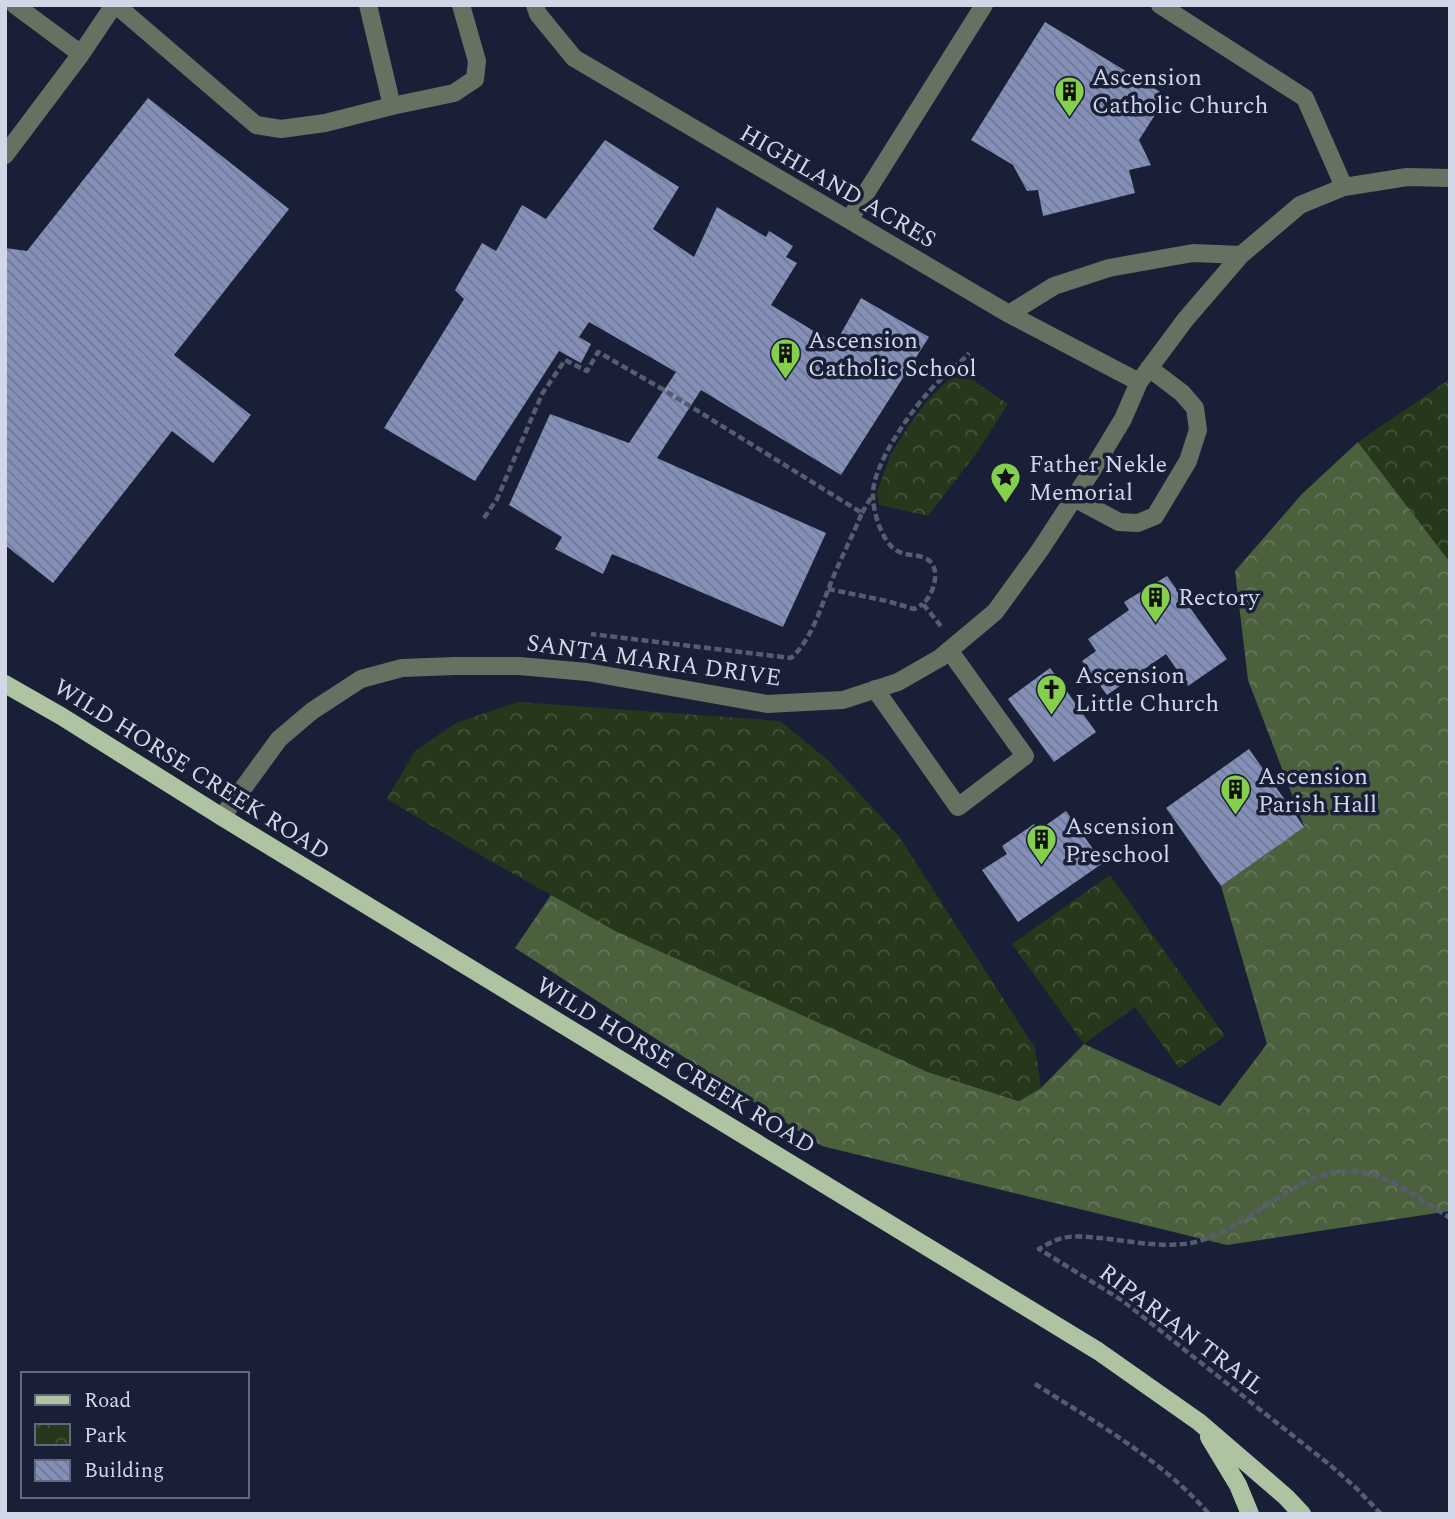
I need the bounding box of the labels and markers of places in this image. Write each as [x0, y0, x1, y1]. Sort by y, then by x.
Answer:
place label: Ascension Catholic Church [1092, 60, 1269, 124]
building icon: Ascension Catholic Church [1052, 74, 1086, 118]
place label: Ascension Catholic School [808, 323, 976, 387]
building icon: Ascension Catholic School [768, 337, 802, 381]
place label: Father Nekle Memorial [1029, 447, 1167, 511]
place icon: Father Nekle Memorial [989, 461, 1023, 505]
building icon: Rectory [1138, 580, 1172, 624]
place label: Rectory [1178, 580, 1261, 616]
place label: Ascension Little Church [1075, 658, 1219, 722]
church icon: Ascension Little Church [1035, 672, 1069, 716]
place label: Ascension Parish Hall [1258, 759, 1377, 823]
building icon: Ascension Parish Hall [1218, 773, 1252, 817]
place label: Ascension Preschool [1065, 809, 1175, 873]
building icon: Ascension Preschool [1025, 823, 1059, 867]

